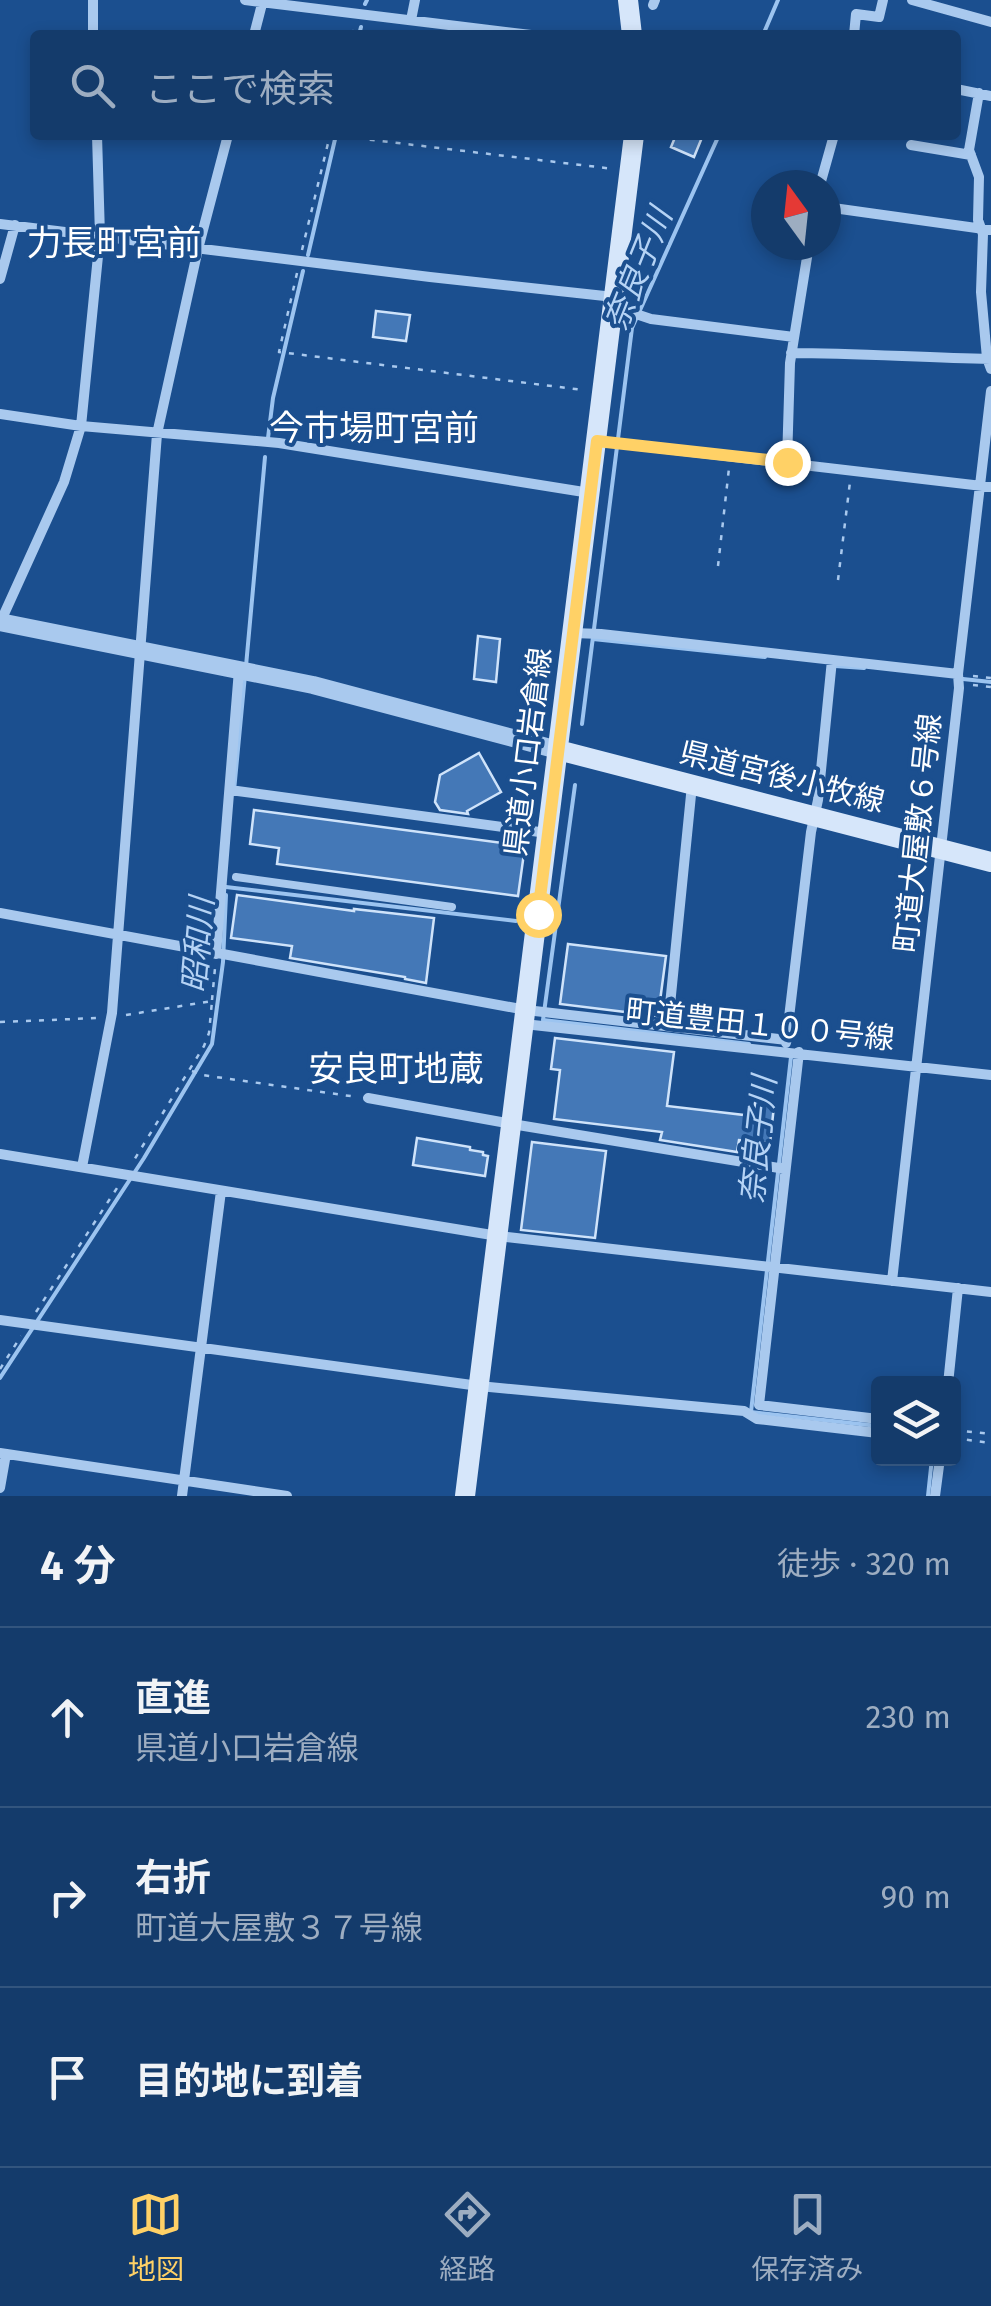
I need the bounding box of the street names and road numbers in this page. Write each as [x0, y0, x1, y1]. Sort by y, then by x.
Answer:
street label: 県道小口岩倉線 [497, 646, 559, 858]
street label: 町道大屋敷６号線 [888, 712, 948, 954]
street label: 県道宮後小牧線 [676, 734, 888, 820]
street label: 町道豊田１００号線 [624, 993, 896, 1057]

